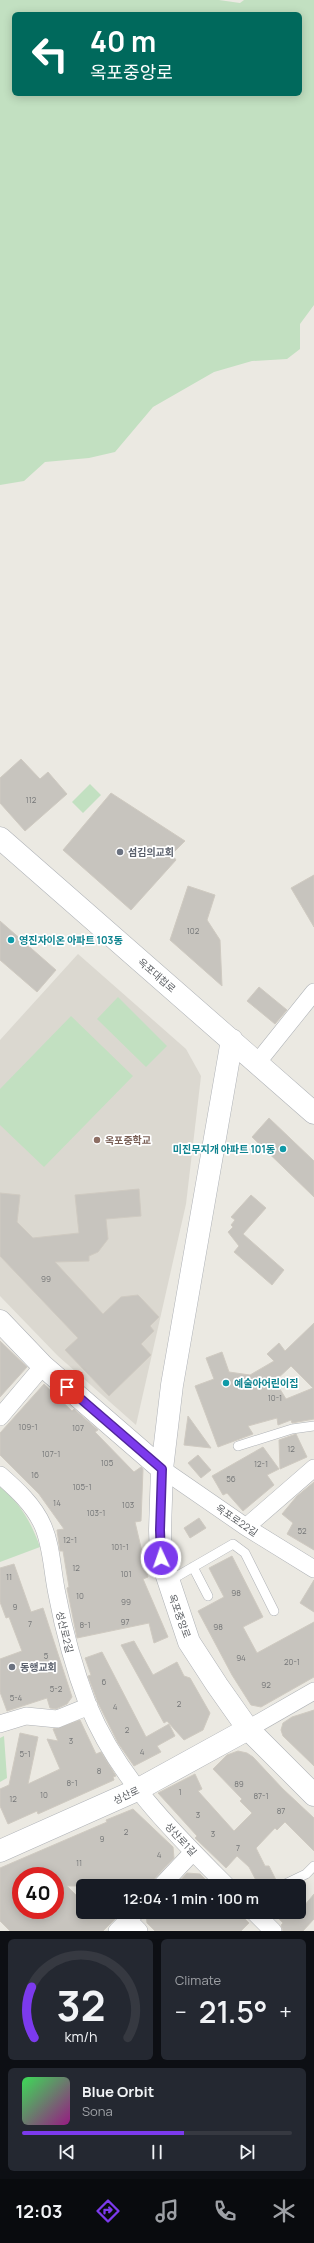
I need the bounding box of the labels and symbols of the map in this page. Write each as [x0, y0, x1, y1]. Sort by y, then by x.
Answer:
house number: 112 [26, 794, 37, 805]
place label: 섬김의교회 [128, 845, 174, 859]
marker: 섬김의교회 [115, 847, 125, 857]
house number: 102 [187, 925, 200, 936]
place label: 영진자이온 아파트 103동 [19, 933, 123, 947]
marker: 영진자이온 아파트 103동 [6, 935, 16, 945]
street label: 옥포대첩로 [135, 955, 179, 995]
place label: 옥포중학교 [105, 1133, 151, 1147]
marker: 옥포중학교 [92, 1135, 102, 1145]
place label: 미진무지개 아파트 101동 [173, 1142, 275, 1156]
marker: 미진무지개 아파트 101동 [278, 1144, 288, 1154]
house number: 99 [41, 1273, 51, 1284]
pin [50, 1370, 84, 1404]
place label: 예술아어린이집 [234, 1376, 298, 1390]
marker: 예술아어린이집 [221, 1378, 231, 1388]
house number: 10-1 [268, 1392, 282, 1403]
house number: 109-1 [18, 1421, 38, 1432]
house number: 107 [72, 1422, 84, 1433]
house number: 12 [287, 1443, 295, 1454]
house number: 107-1 [42, 1448, 60, 1459]
house number: 105 [101, 1457, 114, 1468]
house number: 12-1 [254, 1458, 268, 1469]
house number: 16 [31, 1469, 39, 1480]
house number: 56 [226, 1473, 236, 1484]
house number: 105-1 [72, 1481, 92, 1492]
house number: 14 [53, 1497, 61, 1508]
house number: 103 [122, 1499, 134, 1510]
street label: 옥포로22길 [213, 1501, 261, 1539]
house number: 103-1 [87, 1507, 105, 1518]
house number: 52 [298, 1525, 307, 1536]
house number: 12-1 [63, 1534, 77, 1545]
position arrow [140, 1537, 182, 1579]
house number: 101-1 [111, 1541, 129, 1552]
house number: 12 [72, 1562, 80, 1573]
house number: 101 [120, 1568, 132, 1579]
house number: 11 [6, 1571, 12, 1582]
house number: 98 [231, 1587, 241, 1598]
house number: 10 [76, 1590, 84, 1601]
street label: 옥포중앙로 [166, 1592, 194, 1640]
house number: 99 [121, 1596, 131, 1607]
house number: 9 [13, 1601, 18, 1612]
street label: 성산로2길 [53, 1610, 77, 1654]
house number: 97 [121, 1616, 129, 1627]
house number: 7 [28, 1618, 32, 1629]
house number: 8-1 [79, 1619, 91, 1630]
house number: 98 [213, 1621, 223, 1632]
house number: 5 [44, 1650, 49, 1661]
house number: 94 [236, 1652, 246, 1663]
house number: 20-1 [284, 1656, 300, 1667]
place label: 동행교회 [20, 1660, 57, 1674]
marker: 동행교회 [7, 1662, 17, 1672]
house number: 6 [102, 1676, 107, 1687]
house number: 92 [261, 1679, 271, 1690]
house number: 5-2 [50, 1683, 63, 1694]
house number: 5-4 [10, 1692, 23, 1703]
house number: 2 [177, 1698, 182, 1709]
house number: 4 [113, 1701, 118, 1712]
house number: 2 [125, 1724, 130, 1735]
house number: 3 [69, 1735, 73, 1746]
house number: 4 [140, 1746, 145, 1757]
house number: 5-1 [19, 1748, 31, 1759]
house number: 8 [97, 1765, 102, 1776]
house number: 8-1 [66, 1777, 78, 1788]
house number: 89 [234, 1778, 244, 1789]
street label: 성산로 [111, 1783, 141, 1807]
house number: 1 [178, 1786, 182, 1797]
house number: 10 [40, 1789, 48, 1800]
house number: 87-1 [253, 1790, 269, 1801]
house number: 12 [9, 1793, 17, 1804]
house number: 87 [277, 1805, 285, 1816]
house number: 3 [196, 1809, 200, 1820]
street label: 성산로1길 [162, 1819, 200, 1859]
house number: 2 [124, 1826, 129, 1837]
house number: 3 [211, 1828, 215, 1839]
house number: 9 [100, 1833, 105, 1844]
house number: 7 [236, 1842, 240, 1853]
house number: 4 [157, 1849, 162, 1860]
house number: 11 [76, 1857, 82, 1868]
speed limit sign: 40 [12, 1867, 64, 1919]

